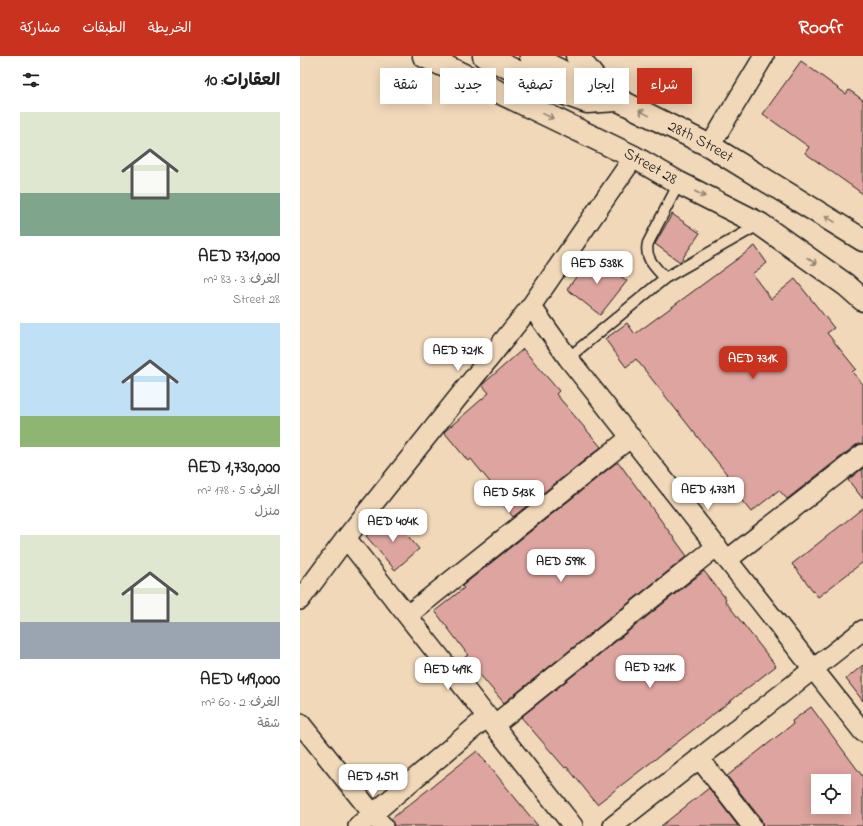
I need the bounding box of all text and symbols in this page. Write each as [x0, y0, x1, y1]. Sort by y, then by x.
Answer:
text: Roofr [799, 15, 843, 42]
text: مشاركة [20, 18, 60, 39]
text: الطبقات [82, 18, 126, 39]
text: الخريطة [148, 18, 191, 39]
text: العقارات: 10 [205, 68, 280, 93]
chip: شقة [380, 68, 432, 104]
chip: جديد [440, 68, 496, 104]
chip: تصفية [504, 68, 566, 104]
chip: إيجار [574, 68, 629, 104]
chip: شراء [637, 68, 692, 104]
icon: filters [20, 69, 42, 91]
one-way arrow [639, 109, 651, 116]
one-way arrow [541, 112, 553, 120]
street label: 28th Street [663, 115, 738, 170]
icon: home [114, 138, 186, 210]
street label: Street 28 [620, 142, 682, 191]
one-way arrow [694, 191, 706, 198]
one-way arrow [824, 215, 836, 223]
text: AED 731,000 [198, 244, 280, 269]
pin: AED 538K [556, 251, 638, 285]
text: AED 538K [571, 254, 623, 273]
one-way arrow [806, 257, 817, 265]
text: الغرف: 3 · 83 m² [204, 270, 280, 289]
text: Street 28 [233, 290, 280, 309]
pin: AED 721K [417, 338, 499, 372]
text: AED 721K [433, 341, 483, 360]
pin: AED 731K [712, 346, 794, 380]
icon: home [114, 349, 186, 421]
text: AED 731K [728, 349, 778, 368]
text: AED 1,730,000 [188, 455, 280, 480]
pin: AED 1.73M [662, 477, 754, 511]
pin: AED 513K [468, 480, 550, 514]
text: AED 1.73M [681, 480, 735, 499]
text: الغرف: 5 · 178 m² [197, 481, 280, 500]
text: AED 513K [483, 483, 535, 502]
text: منزل [254, 502, 280, 521]
pin: AED 404K [352, 509, 434, 543]
text: AED 404K [367, 512, 419, 531]
pin: AED 599K [520, 549, 602, 583]
text: AED 599K [536, 552, 586, 571]
icon: home [114, 561, 186, 633]
pin: AED 721K [609, 655, 691, 689]
pin: AED 419K [407, 657, 489, 691]
text: AED 721K [625, 658, 675, 677]
text: AED 419K [424, 660, 472, 679]
text: AED 419,000 [200, 667, 280, 692]
text: الغرف: 2 · 60 m² [201, 693, 280, 712]
text: شقة [257, 714, 280, 733]
pin: AED 1.5M [332, 764, 414, 798]
text: AED 1.5M [348, 767, 398, 786]
map controls [811, 774, 851, 814]
button: locate [811, 774, 851, 814]

